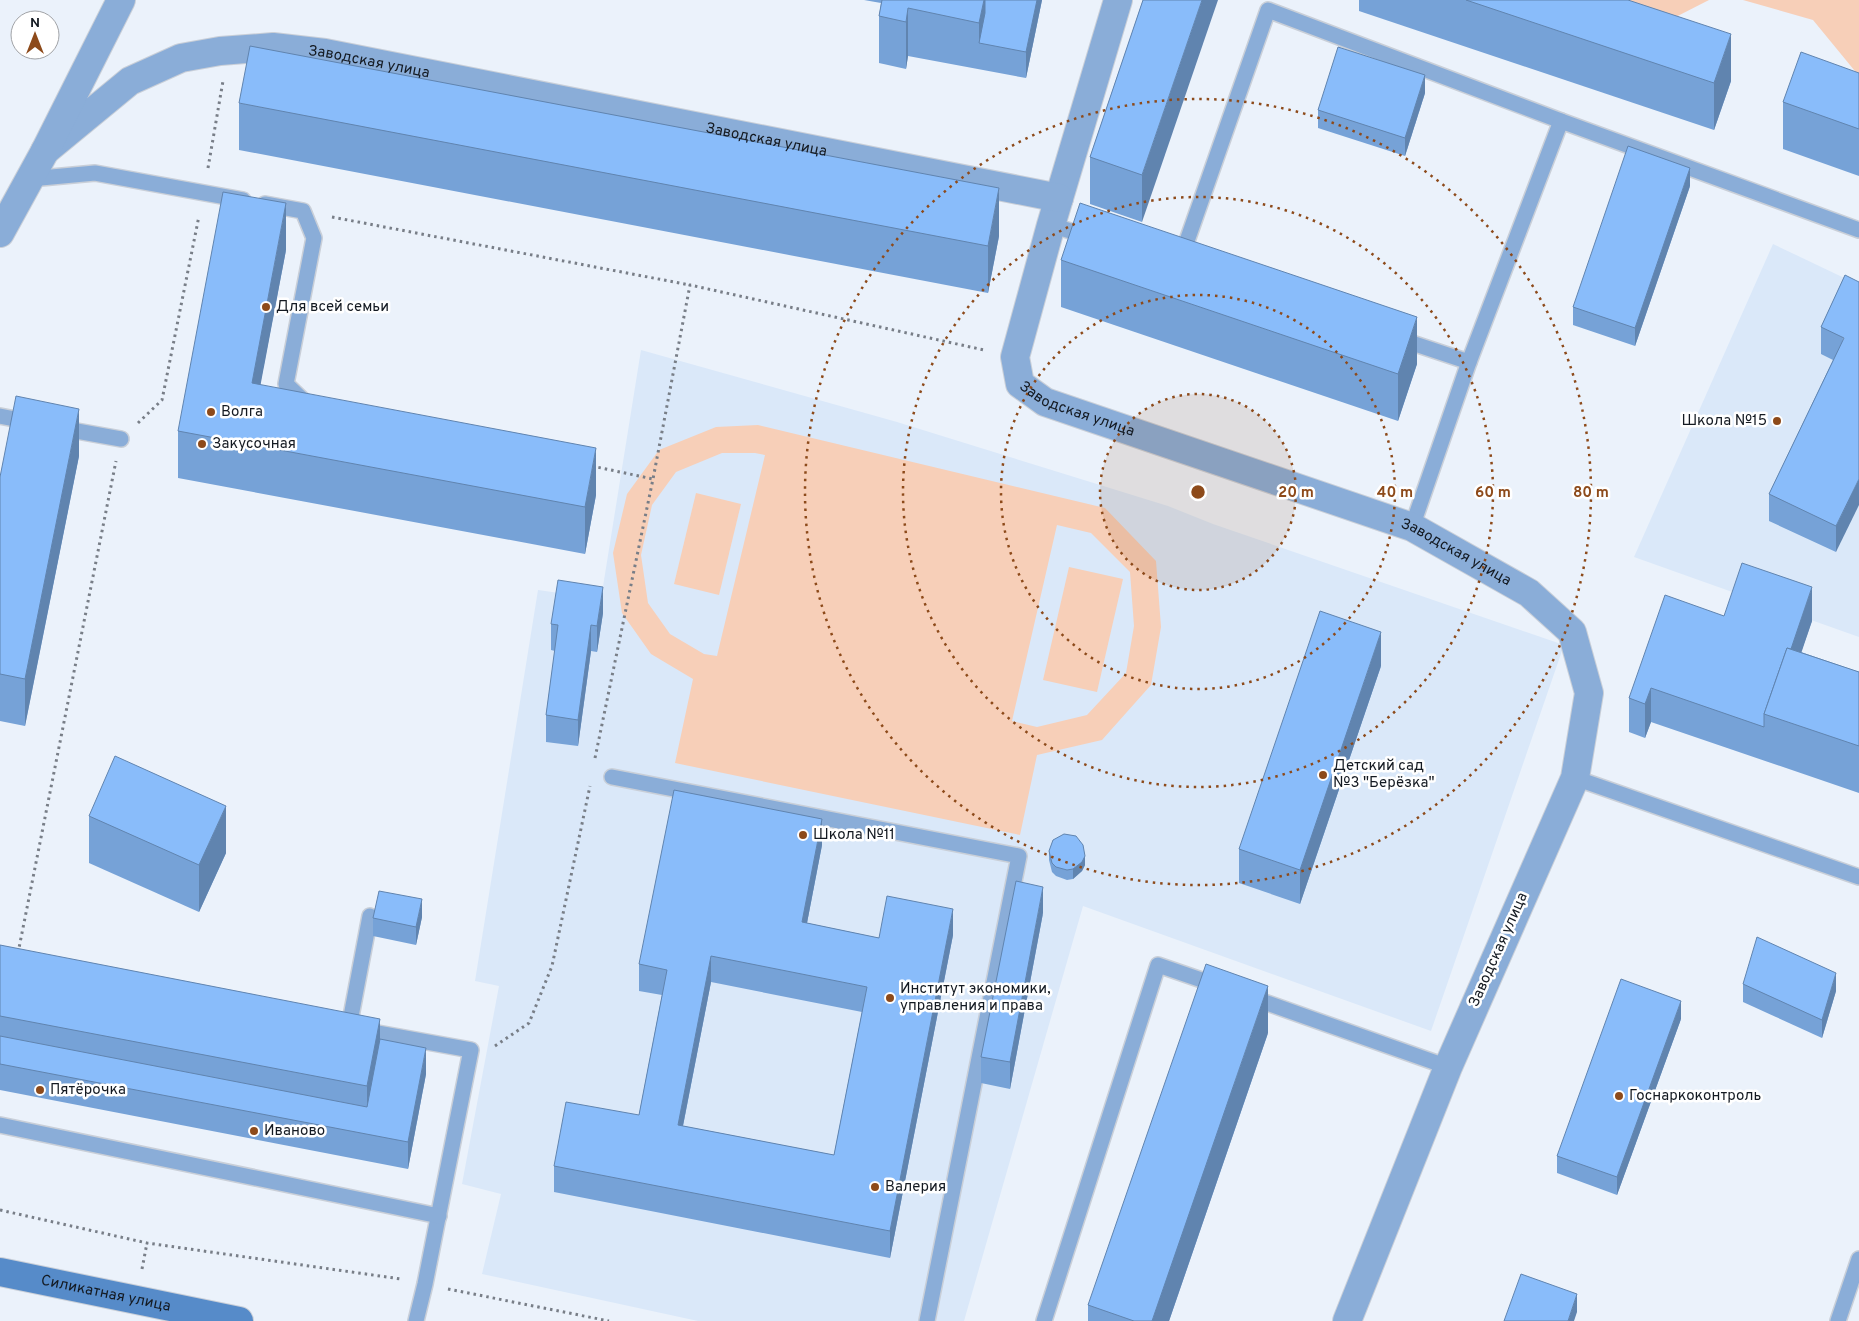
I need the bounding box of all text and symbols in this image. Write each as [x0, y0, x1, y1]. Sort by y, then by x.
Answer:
north arrow [10, 10, 60, 60]
text: N [30, 15, 40, 32]
street label: Заводская улица [307, 42, 431, 83]
street label: Заводская улица [704, 119, 829, 161]
place label: Для всей семьи [276, 298, 389, 317]
marker: Для всей семьи [260, 301, 272, 313]
street label: Заводская улица [1015, 377, 1137, 441]
place label: Волга [221, 403, 263, 422]
marker: Волга [205, 406, 217, 418]
place label: Школа №15 [1681, 412, 1767, 431]
marker: Школа №15 [1771, 415, 1783, 427]
place label: Закусочная [212, 435, 296, 454]
marker: Закусочная [196, 438, 208, 450]
centre of rings [1189, 483, 1207, 501]
text: 20 m [1278, 484, 1314, 503]
text: 40 m [1377, 484, 1413, 503]
text: 60 m [1475, 484, 1511, 503]
text: 80 m [1573, 484, 1609, 503]
street label: Заводская улица [1398, 514, 1514, 590]
place label: Детский сад №3 "Берёзка" [1333, 757, 1435, 793]
marker: Детский сад №3 "Берёзка" [1317, 769, 1329, 781]
place label: Школа №11 [813, 826, 895, 845]
marker: Школа №11 [797, 829, 809, 841]
street label: Заводская улица [1465, 890, 1533, 1010]
place label: Институт экономики, управления и права [900, 980, 1051, 1016]
marker: Институт экономики, управления и права [884, 992, 896, 1004]
place label: Пятёрочка [50, 1081, 126, 1100]
marker: Пятёрочка [34, 1084, 46, 1096]
place label: Госнаркоконтроль [1629, 1087, 1762, 1106]
marker: Госнаркоконтроль [1613, 1090, 1625, 1102]
place label: Иваново [264, 1122, 325, 1141]
marker: Иваново [248, 1125, 260, 1137]
place label: Валерия [885, 1178, 946, 1197]
marker: Валерия [869, 1181, 881, 1193]
street label: Силикатная улица [39, 1271, 173, 1316]

